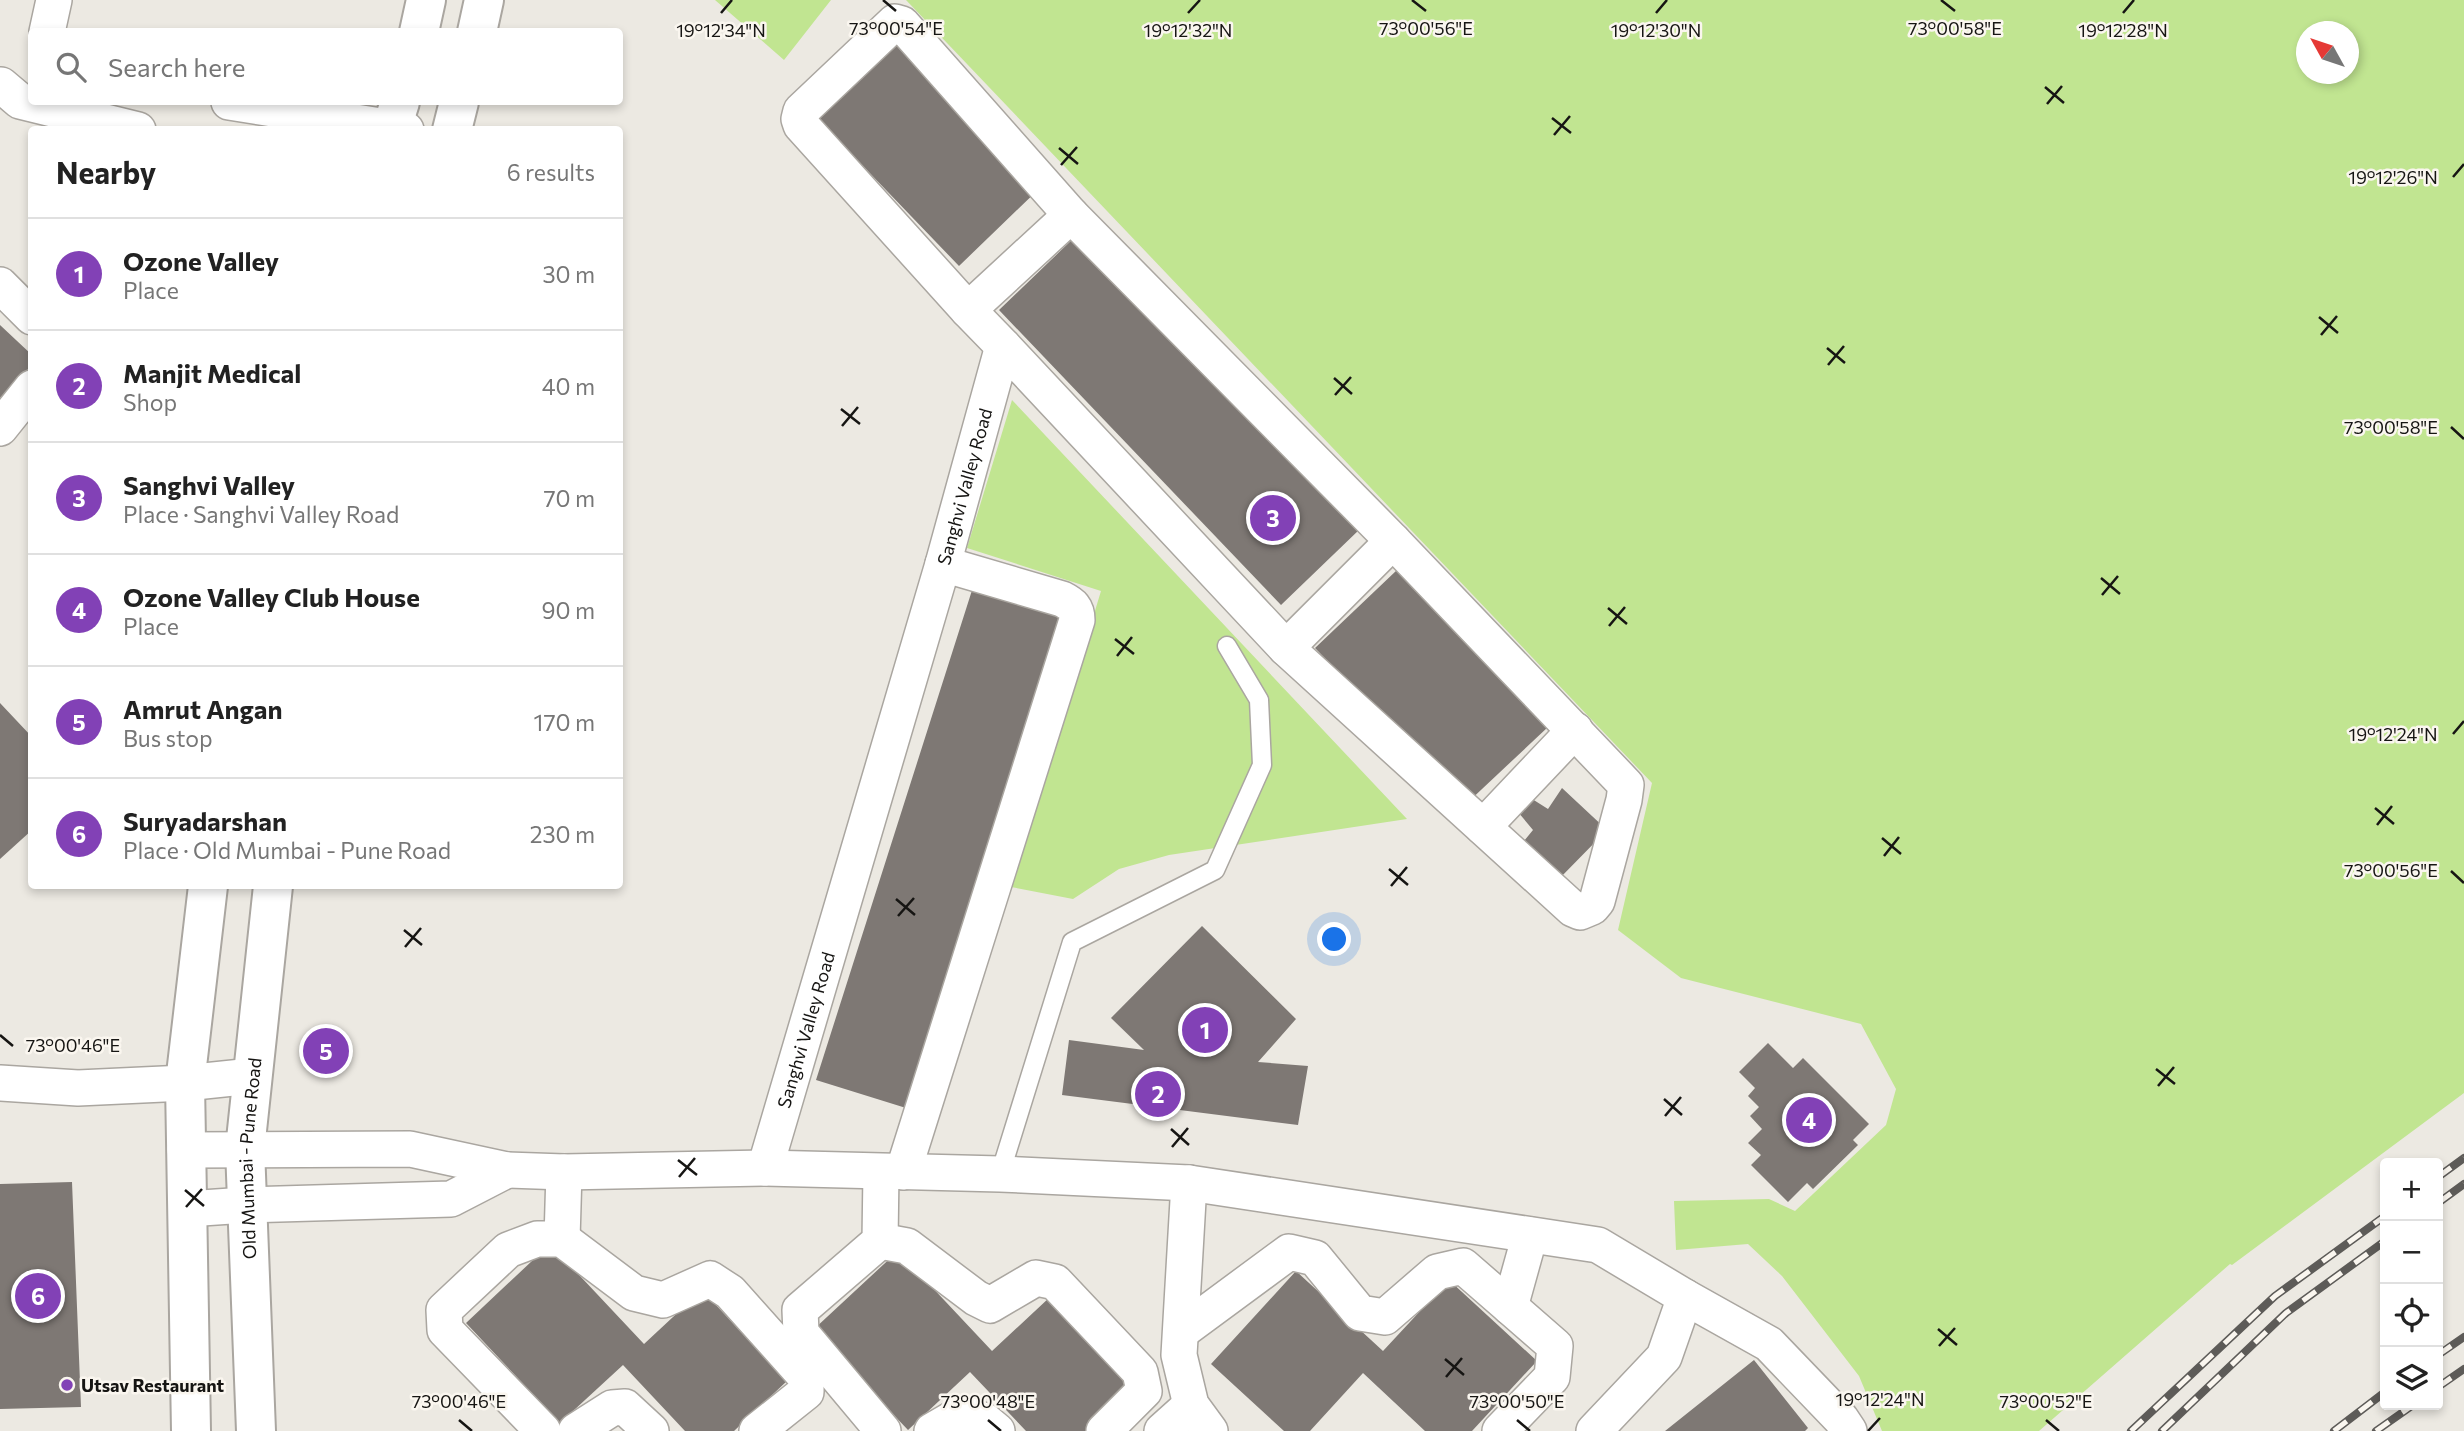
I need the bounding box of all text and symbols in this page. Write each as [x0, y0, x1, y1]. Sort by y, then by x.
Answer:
text: 73°00'54"E [849, 17, 943, 39]
text: 73°00'56"E [1379, 17, 1473, 39]
text: 73°00'58"E [1908, 17, 2002, 39]
text: 19°12'34"N [676, 19, 766, 41]
text: 19°12'32"N [1144, 19, 1232, 41]
text: 19°12'30"N [1611, 19, 1701, 41]
text: 19°12'28"N [2078, 19, 2168, 41]
north arrow [2296, 21, 2359, 84]
search box [28, 28, 623, 105]
icon: search [52, 48, 90, 86]
text: Search here [108, 51, 246, 82]
text: Nearby [56, 153, 156, 190]
text: 6 results [507, 158, 595, 186]
text: 19°12'26"N [2348, 166, 2438, 188]
text: Ozone Valley [123, 245, 279, 276]
text: 1 [74, 260, 84, 288]
text: 30 m [542, 260, 595, 288]
text: Place [123, 276, 179, 304]
text: Manjit Medical [123, 357, 301, 388]
text: 2 [72, 372, 86, 400]
text: 40 m [542, 372, 595, 400]
text: Shop [123, 388, 177, 416]
street label: Sanghvi Valley Road [932, 406, 996, 567]
text: 73°00'58"E [2344, 416, 2438, 438]
text: Sanghvi Valley [123, 469, 295, 500]
text: 3 [72, 484, 86, 512]
text: 70 m [543, 484, 595, 512]
pin: 3 [1250, 492, 1296, 544]
text: Place · Sanghvi Valley Road [123, 500, 399, 528]
text: Ozone Valley Club House [123, 581, 420, 612]
text: 4 [72, 596, 86, 624]
text: 90 m [542, 596, 595, 624]
text: Place [123, 612, 179, 640]
text: Amrut Angan [123, 693, 283, 724]
text: 5 [72, 708, 86, 736]
text: 170 m [534, 708, 595, 736]
text: 19°12'24"N [2348, 723, 2438, 745]
text: Bus stop [123, 724, 213, 752]
text: Suryadarshan [123, 805, 287, 836]
text: 6 [72, 820, 86, 848]
text: 230 m [530, 820, 595, 848]
text: Place · Old Mumbai - Pune Road [123, 836, 451, 864]
text: 73°00'56"E [2344, 859, 2438, 881]
your location [1317, 922, 1351, 956]
street label: Sanghvi Valley Road [772, 949, 839, 1111]
pin: 1 [1182, 1004, 1228, 1056]
pin: 5 [303, 1025, 349, 1077]
text: 73°00'46"E [26, 1034, 120, 1056]
street label: Old Mumbai - Pune Road [234, 1057, 266, 1260]
pin: 2 [1135, 1068, 1181, 1120]
pin: 4 [1786, 1094, 1832, 1146]
map controls [2380, 1158, 2443, 1410]
button: + [2380, 1158, 2443, 1221]
button: − [2380, 1221, 2443, 1284]
pin: 6 [15, 1270, 61, 1322]
button: locate [2380, 1284, 2443, 1347]
button: layers [2380, 1347, 2443, 1410]
place label: Utsav Restaurant [81, 1374, 225, 1396]
marker: Utsav Restaurant [59, 1377, 75, 1393]
text: 19°12'24"N [1835, 1388, 1925, 1410]
text: 73°00'46"E [412, 1390, 506, 1412]
text: 73°00'48"E [941, 1390, 1035, 1412]
text: 73°00'50"E [1470, 1390, 1564, 1412]
text: 73°00'52"E [1999, 1390, 2093, 1412]

